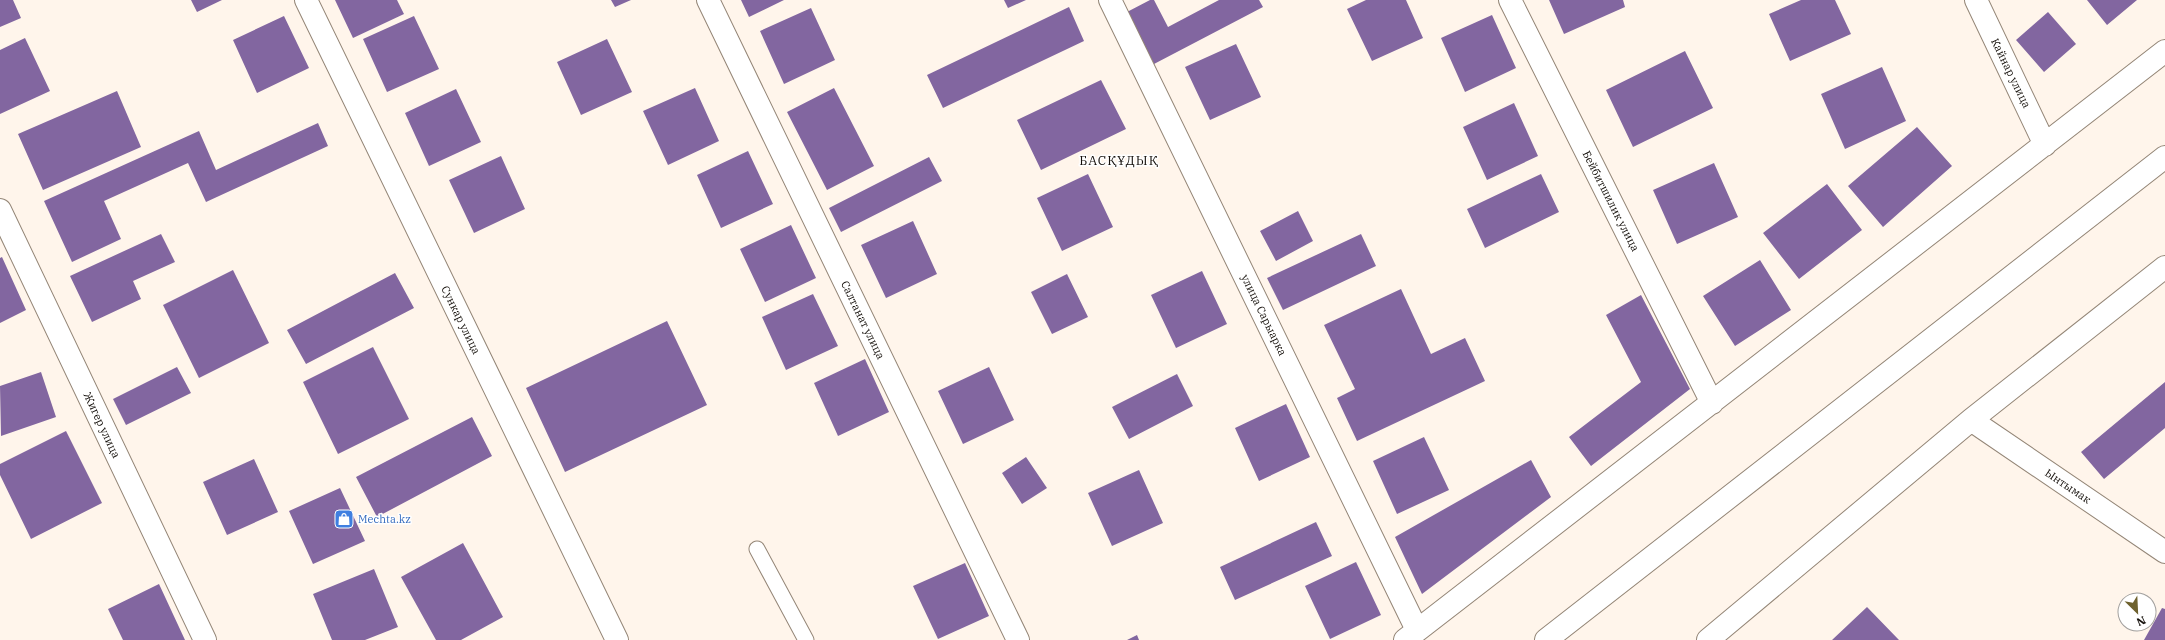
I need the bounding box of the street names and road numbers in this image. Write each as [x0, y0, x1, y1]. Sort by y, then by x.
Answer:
street label: Кайнар улица [1988, 36, 2034, 110]
street label: Бейбитшилик улица [1579, 148, 1643, 254]
street label: улица Сарыарка [1238, 272, 1290, 358]
street label: Салтанат улица [838, 278, 888, 362]
street label: Сункар улица [438, 283, 484, 357]
street label: Жигер улица [81, 390, 123, 460]
street label: Ынтымак [2042, 466, 2094, 507]

